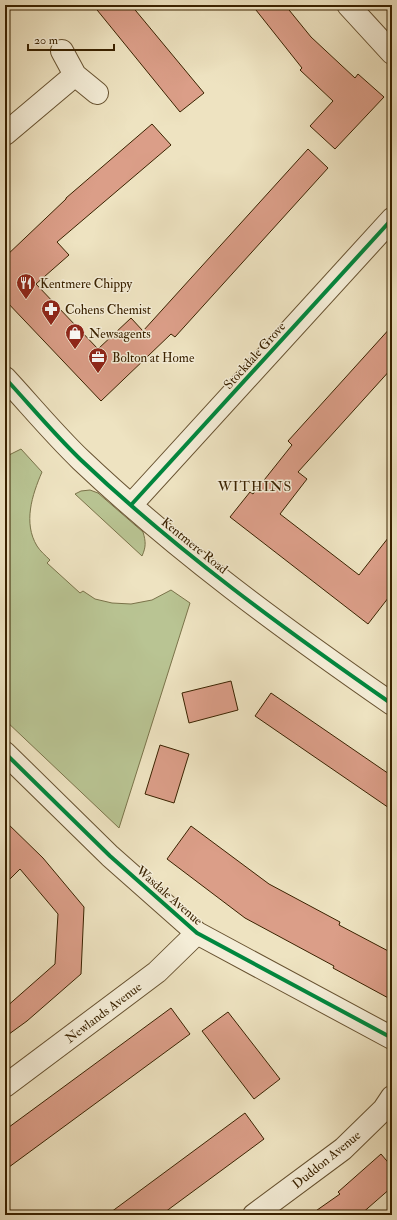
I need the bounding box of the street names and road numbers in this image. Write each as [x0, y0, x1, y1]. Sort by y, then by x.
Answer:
street label: Stockdale Grove [220, 318, 289, 393]
street label: Kentmere Road [158, 514, 231, 578]
street label: Wasdale Avenue [132, 862, 206, 929]
street label: Newlands Avenue [62, 979, 145, 1047]
street label: Duddon Avenue [289, 1127, 365, 1192]

